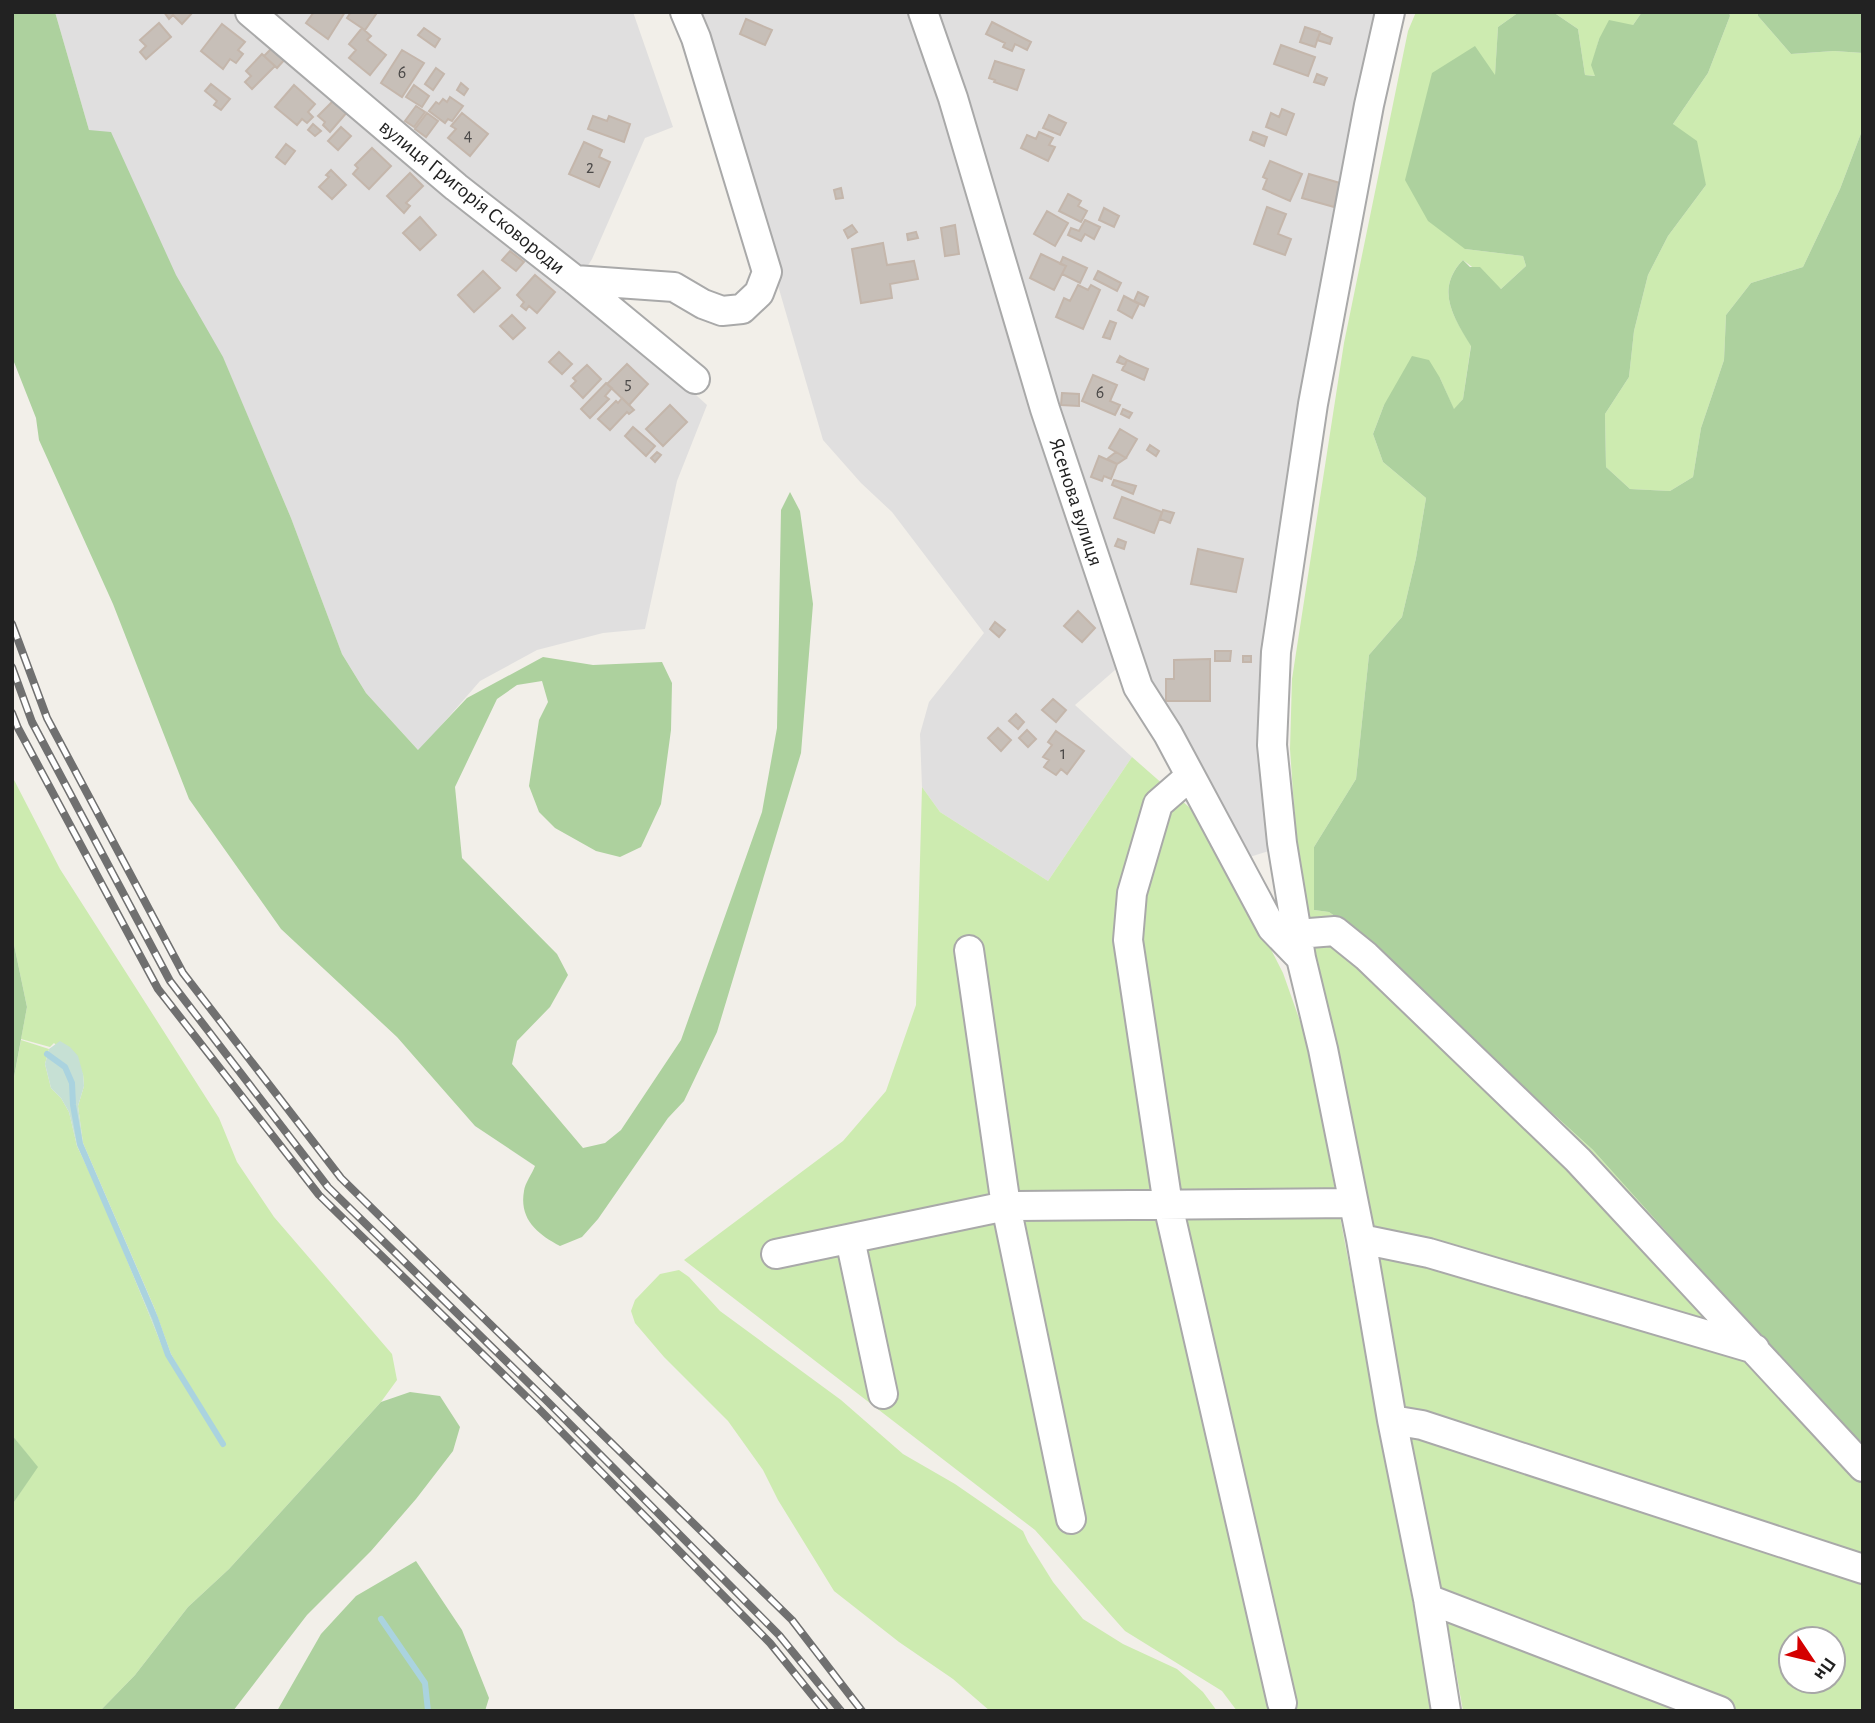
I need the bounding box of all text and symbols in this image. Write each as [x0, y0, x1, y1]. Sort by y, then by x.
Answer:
house number: 6 [398, 64, 406, 82]
street label: вулиця Григорія Сковороди [375, 116, 569, 278]
house number: 4 [464, 127, 473, 145]
house number: 2 [586, 159, 594, 177]
house number: 5 [624, 375, 632, 393]
house number: 6 [1096, 384, 1104, 402]
street label: Ясенова вулиця [1045, 435, 1107, 569]
house number: 1 [1060, 745, 1066, 763]
north arrow [1777, 1625, 1847, 1695]
text: Пн [1810, 1654, 1839, 1684]

